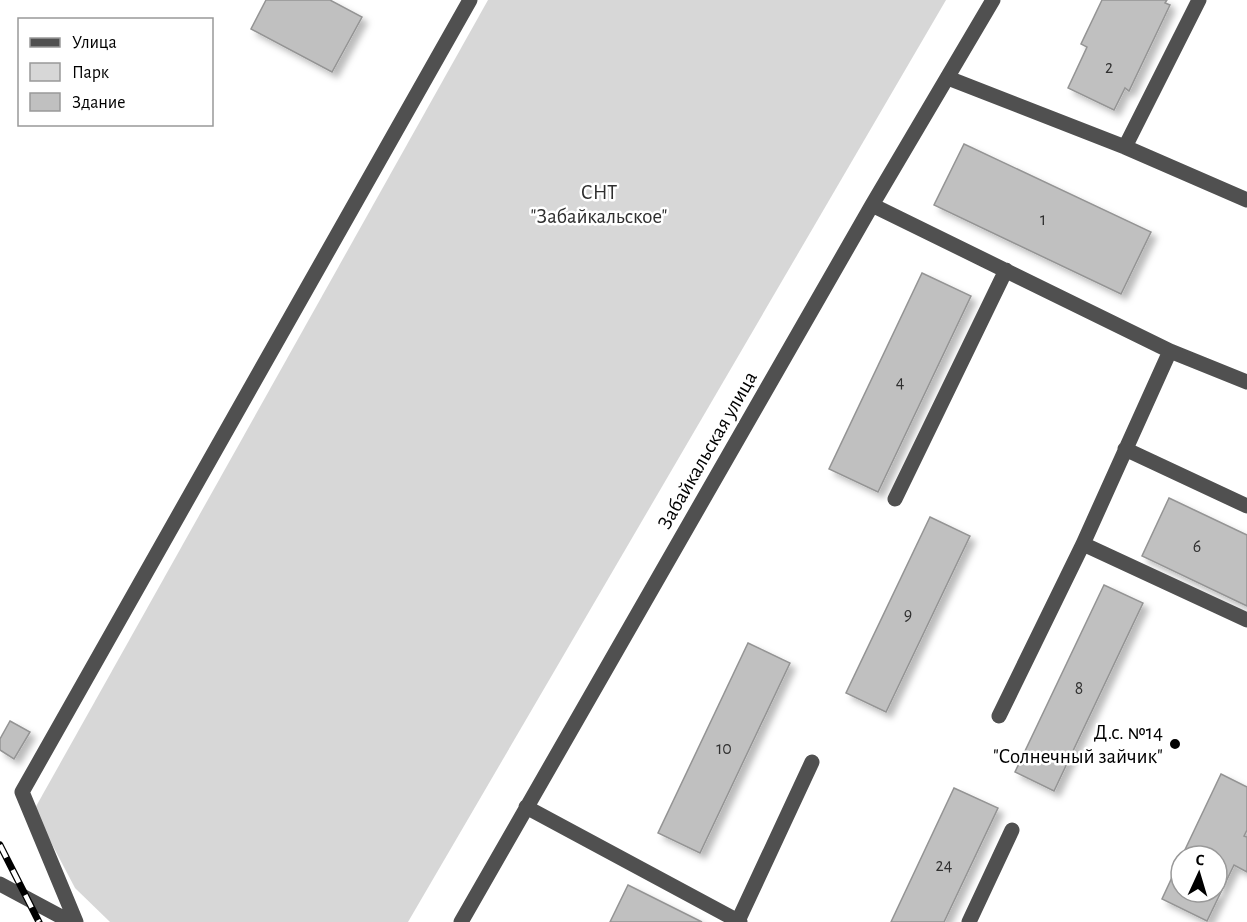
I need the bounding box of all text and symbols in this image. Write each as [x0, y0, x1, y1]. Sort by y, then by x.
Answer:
legend [18, 18, 213, 126]
text: Улица [72, 34, 117, 52]
house number: 2 [1105, 59, 1113, 77]
text: Парк [72, 64, 110, 82]
text: Здание [72, 94, 126, 112]
park label: СНТ "Забайкальское" [531, 182, 667, 227]
house number: 1 [1040, 211, 1046, 229]
street label: Забайкальская улица [654, 367, 761, 533]
house number: 4 [896, 374, 905, 392]
house number: 6 [1193, 538, 1201, 556]
house number: 9 [904, 606, 912, 624]
house number: 8 [1075, 680, 1083, 698]
place label: Д.с. №14 "Солнечный зайчик" [993, 722, 1163, 767]
marker: Д.с. №14 "Солнечный зайчик" [1168, 737, 1182, 751]
house number: 10 [716, 740, 732, 758]
north arrow [1169, 844, 1229, 904]
text: С [1195, 852, 1205, 868]
house number: 24 [936, 857, 953, 875]

